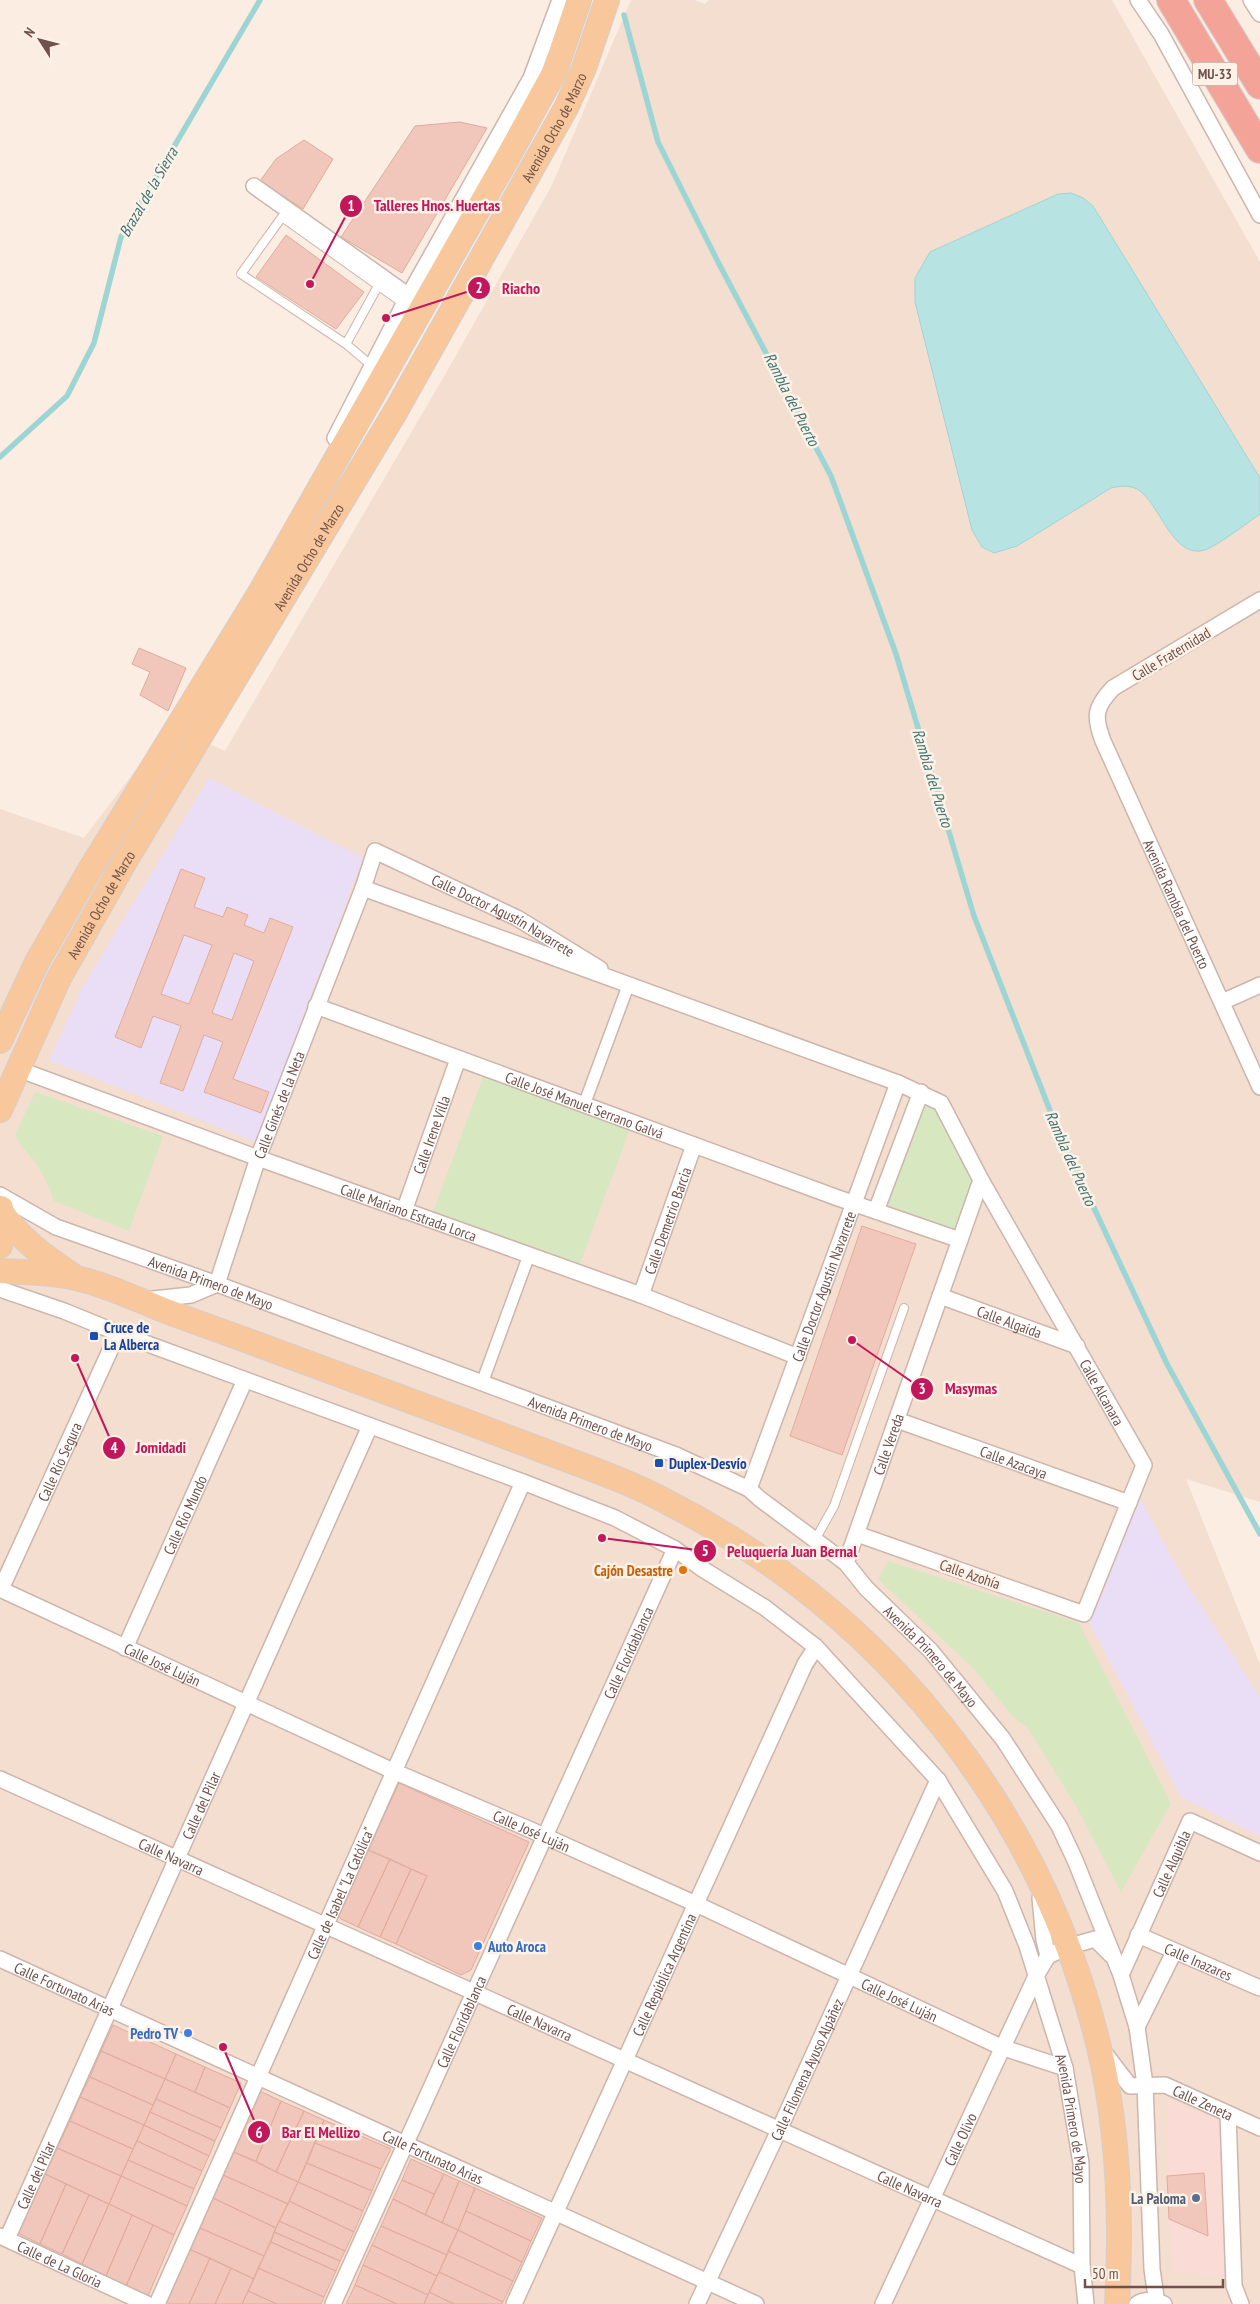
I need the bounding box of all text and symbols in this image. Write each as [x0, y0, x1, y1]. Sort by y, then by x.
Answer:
north arrow [15, 15, 65, 65]
text: N [20, 24, 39, 41]
road number: MU-33 [1192, 62, 1238, 86]
street label: Avenida Ocho de Marzo [517, 69, 590, 185]
water label: Brazal de la Sierra [114, 142, 182, 240]
callout: Talleres Hnos. Huertas [338, 190, 511, 221]
text: Talleres Hnos. Huertas [374, 195, 501, 215]
text: 1 [347, 196, 355, 215]
callout: Riacho [467, 273, 550, 304]
text: 2 [475, 278, 483, 297]
text: Riacho [502, 278, 540, 298]
water label: Rambla del Puerto [760, 349, 825, 450]
street label: Avenida Ocho de Marzo [269, 500, 348, 614]
street label: Calle Fraternidad [1128, 623, 1214, 685]
water label: Rambla del Puerto [909, 726, 958, 831]
street label: Avenida Rambla del Puerto [1139, 836, 1215, 972]
street label: Avenida Ocho de Marzo [62, 847, 139, 962]
street label: Calle Doctor Agustín Navarrete [429, 870, 578, 961]
street label: Calle Ginés de la Neta [249, 1048, 308, 1161]
street label: Calle José Manuel Serrano Galvá [503, 1067, 666, 1142]
street label: Calle Irene Villa [408, 1093, 454, 1176]
water label: Rambla del Puerto [1041, 1107, 1101, 1210]
street label: Calle Demetrio Barcia [640, 1164, 695, 1277]
street label: Calle Mariano Estrada Lorca [338, 1179, 479, 1245]
street label: Calle Doctor Agustín Navarrete [787, 1208, 860, 1364]
street label: Avenida Primero de Mayo [146, 1251, 276, 1314]
street label: Calle Algaida [975, 1301, 1045, 1342]
place label: Cruce de La Alberca [104, 1318, 159, 1354]
marker: Cruce de La Alberca [88, 1330, 100, 1342]
street label: Calle Alcanara [1076, 1356, 1129, 1429]
callout: Masymas [910, 1373, 1007, 1404]
text: Masymas [945, 1378, 997, 1398]
text: 3 [918, 1379, 926, 1398]
street label: Avenida Primero de Mayo [526, 1391, 655, 1455]
street label: Calle Vereda [868, 1411, 907, 1478]
street label: Calle Río Segura [33, 1419, 85, 1504]
callout: Jomidadi [101, 1432, 197, 1463]
text: Jomidadi [135, 1437, 187, 1457]
text: 4 [110, 1438, 118, 1457]
street label: Calle Azacaya [978, 1441, 1050, 1483]
place label: Duplex-Desvío [669, 1454, 747, 1473]
marker: Duplex-Desvío [653, 1457, 665, 1469]
street label: Calle Río Mundo [159, 1472, 211, 1557]
callout: Peluquería Juan Bernal [692, 1536, 867, 1567]
text: 5 [701, 1541, 709, 1560]
text: Peluquería Juan Bernal [727, 1541, 857, 1561]
street label: Calle Azohía [937, 1555, 1003, 1593]
place label: Cajón Desastre [594, 1561, 673, 1580]
marker: Cajón Desastre [677, 1564, 689, 1576]
street label: Avenida Primero de Mayo [880, 1601, 982, 1711]
street label: Calle Floridablanca [599, 1604, 657, 1702]
street label: Calle José Luján [121, 1638, 204, 1690]
street label: Calle del Pilar [177, 1768, 224, 1842]
street label: Calle José Luján [490, 1805, 573, 1856]
street label: Calle de Isabel "La Católica" [302, 1824, 378, 1962]
street label: Calle Alquibla [1148, 1827, 1194, 1900]
street label: Calle Navarra [136, 1833, 207, 1879]
street label: Calle República Argentina [628, 1910, 700, 2039]
place label: Auto Aroca [487, 1937, 546, 1956]
street label: Calle Inazares [1162, 1938, 1235, 1984]
marker: Auto Aroca [472, 1940, 484, 1952]
street label: Calle Fortunato Arias [11, 1957, 118, 2020]
street label: Calle Floridablanca [432, 1973, 490, 2071]
street label: Calle José Luján [859, 1973, 941, 2026]
street label: Calle Filomena Ayuso Alpáñez [766, 1995, 847, 2144]
street label: Calle Navarra [504, 1999, 575, 2045]
place label: Pedro TV [130, 2024, 178, 2043]
marker: Pedro TV [182, 2027, 194, 2039]
street label: Avenida Primero de Mayo [1052, 2051, 1091, 2184]
street label: Calle Zeneta [1170, 2080, 1236, 2124]
street label: Calle Olivo [939, 2109, 981, 2169]
callout: Bar El Mellizo [247, 2117, 370, 2148]
text: Bar El Mellizo [282, 2122, 360, 2142]
text: 6 [255, 2123, 263, 2142]
street label: Calle Fortunato Arias [380, 2125, 486, 2188]
street label: Calle del Pilar [12, 2137, 59, 2212]
street label: Calle Navarra [875, 2166, 946, 2211]
place label: La Paloma [1131, 2189, 1186, 2208]
marker: La Paloma [1190, 2192, 1202, 2204]
street label: Calle de La Gloria [15, 2236, 105, 2291]
scale bar [1085, 2256, 1222, 2288]
text: 50 m [1092, 2264, 1118, 2283]

